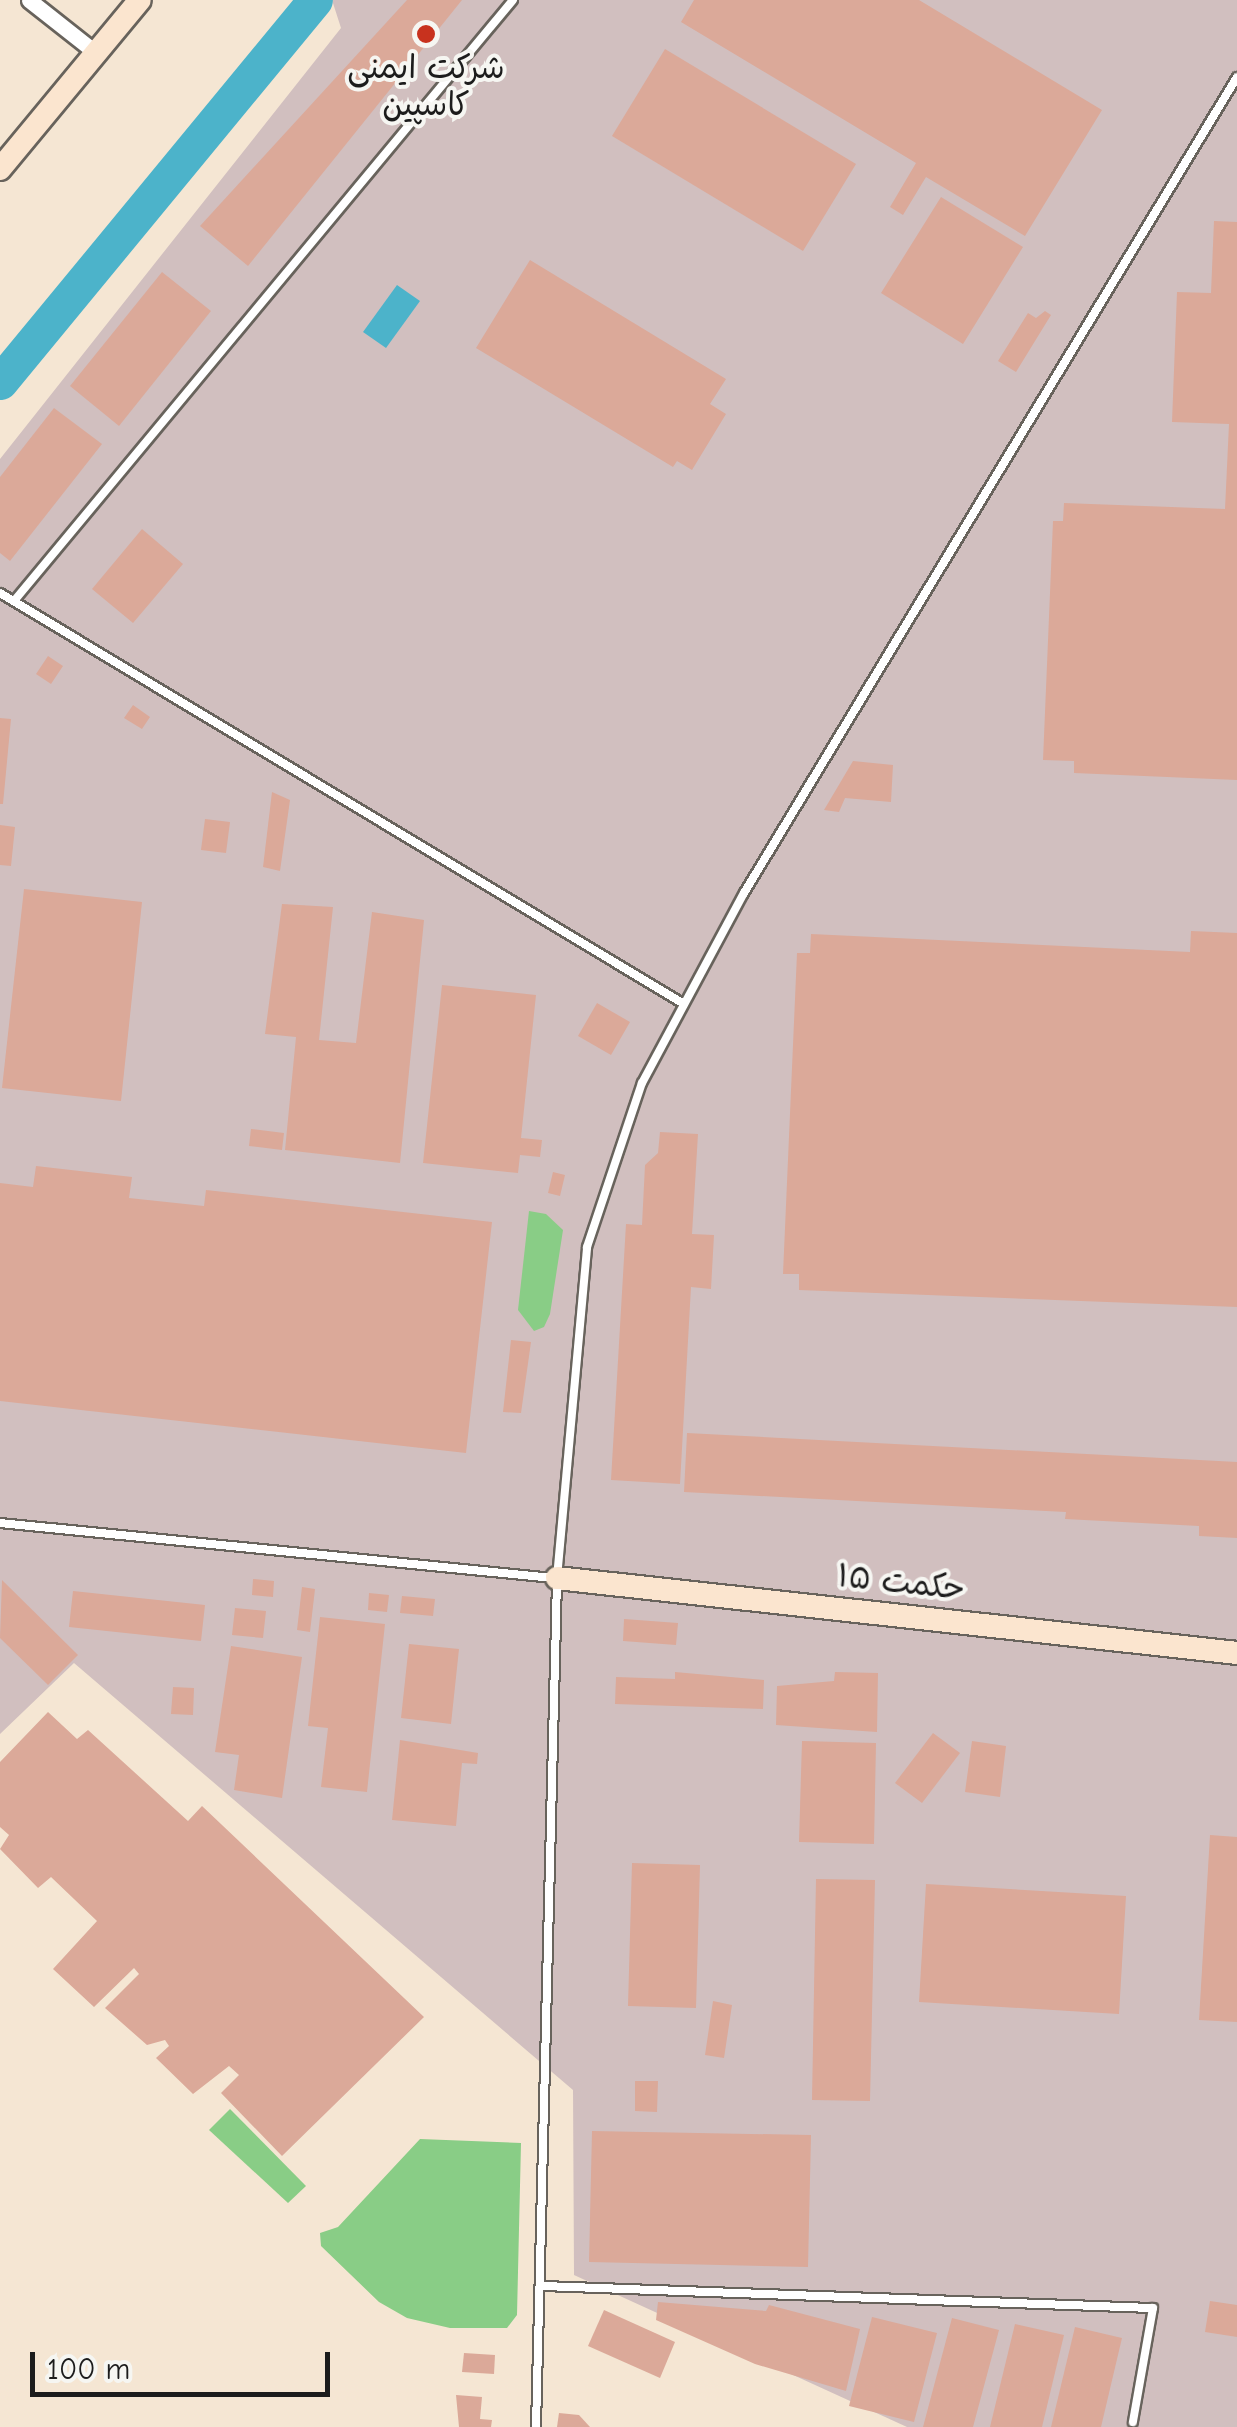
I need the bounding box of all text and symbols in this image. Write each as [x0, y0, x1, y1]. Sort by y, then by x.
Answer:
marker: شرکت ایمنی کاسپین [415, 23, 437, 45]
place label: شرکت ایمنی کاسپین [347, 50, 505, 125]
street label: حکمت ۱۵ [835, 1557, 967, 1609]
scale bar [35, 2332, 335, 2394]
text: 100 m [47, 2352, 130, 2387]

